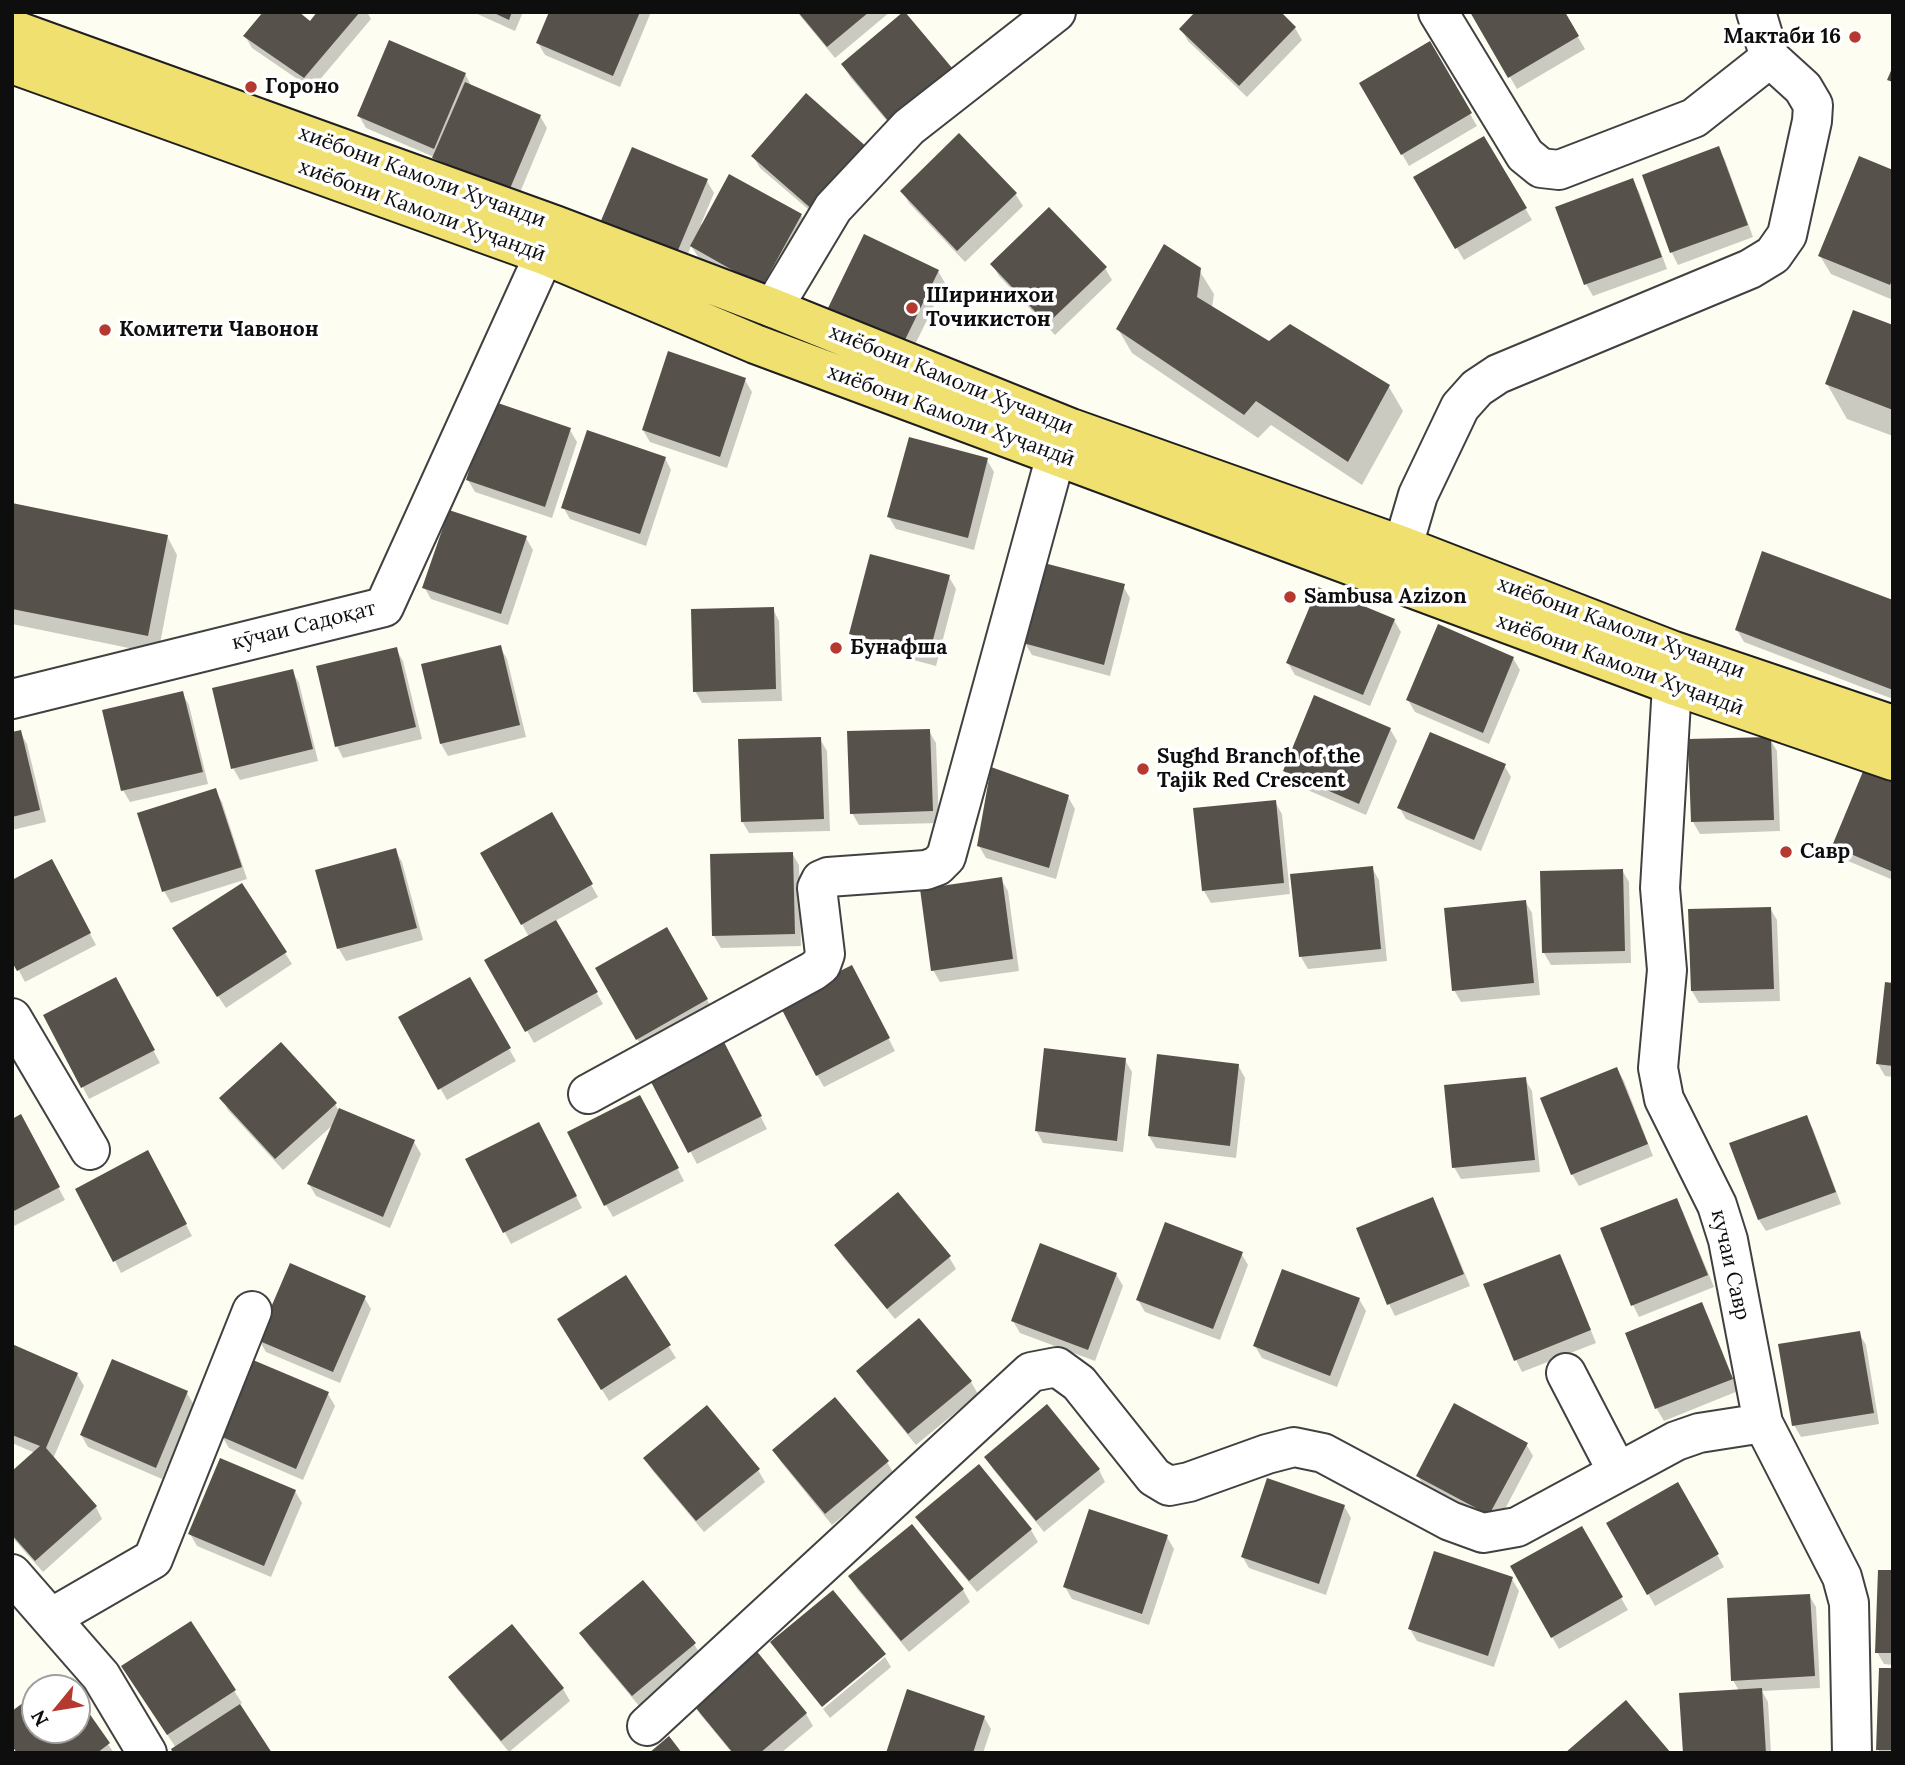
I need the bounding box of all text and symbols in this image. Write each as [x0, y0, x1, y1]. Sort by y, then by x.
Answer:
place label: Мактаби 16 [1723, 24, 1841, 50]
marker: Мактаби 16 [1847, 29, 1863, 45]
place label: Гороно [265, 74, 339, 100]
marker: Гороно [243, 79, 259, 95]
street label: хиёбони Камоли Хучанди [295, 121, 549, 233]
street label: хиёбони Камоли Хуҷандӣ [295, 154, 549, 268]
place label: Ширинихои Точикистон [926, 283, 1054, 333]
marker: Ширинихои Точикистон [904, 300, 920, 316]
place label: Комитети Чавонон [119, 317, 319, 343]
street label: хиёбони Камоли Хучанди [825, 319, 1077, 441]
marker: Комитети Чавонон [97, 322, 113, 338]
street label: хиёбони Камоли Хуҷандӣ [824, 359, 1078, 473]
street label: хиёбони Камоли Хучанди [1494, 572, 1748, 684]
place label: Sambusa Azizon [1304, 584, 1467, 610]
marker: Sambusa Azizon [1282, 589, 1298, 605]
street label: кӯчаи Садоқат [230, 596, 378, 656]
street label: хиёбони Камоли Хуҷандӣ [1493, 608, 1747, 722]
place label: Бунафша [850, 635, 947, 661]
marker: Бунафша [828, 640, 844, 656]
place label: Sughd Branch of the Tajik Red Crescent [1157, 744, 1361, 794]
marker: Sughd Branch of the Tajik Red Crescent [1135, 761, 1151, 777]
place label: Савр [1800, 839, 1850, 865]
marker: Савр [1778, 844, 1794, 860]
street label: кучаи Савр [1705, 1207, 1755, 1323]
north arrow [21, 1674, 91, 1744]
text: N [25, 1706, 54, 1731]

